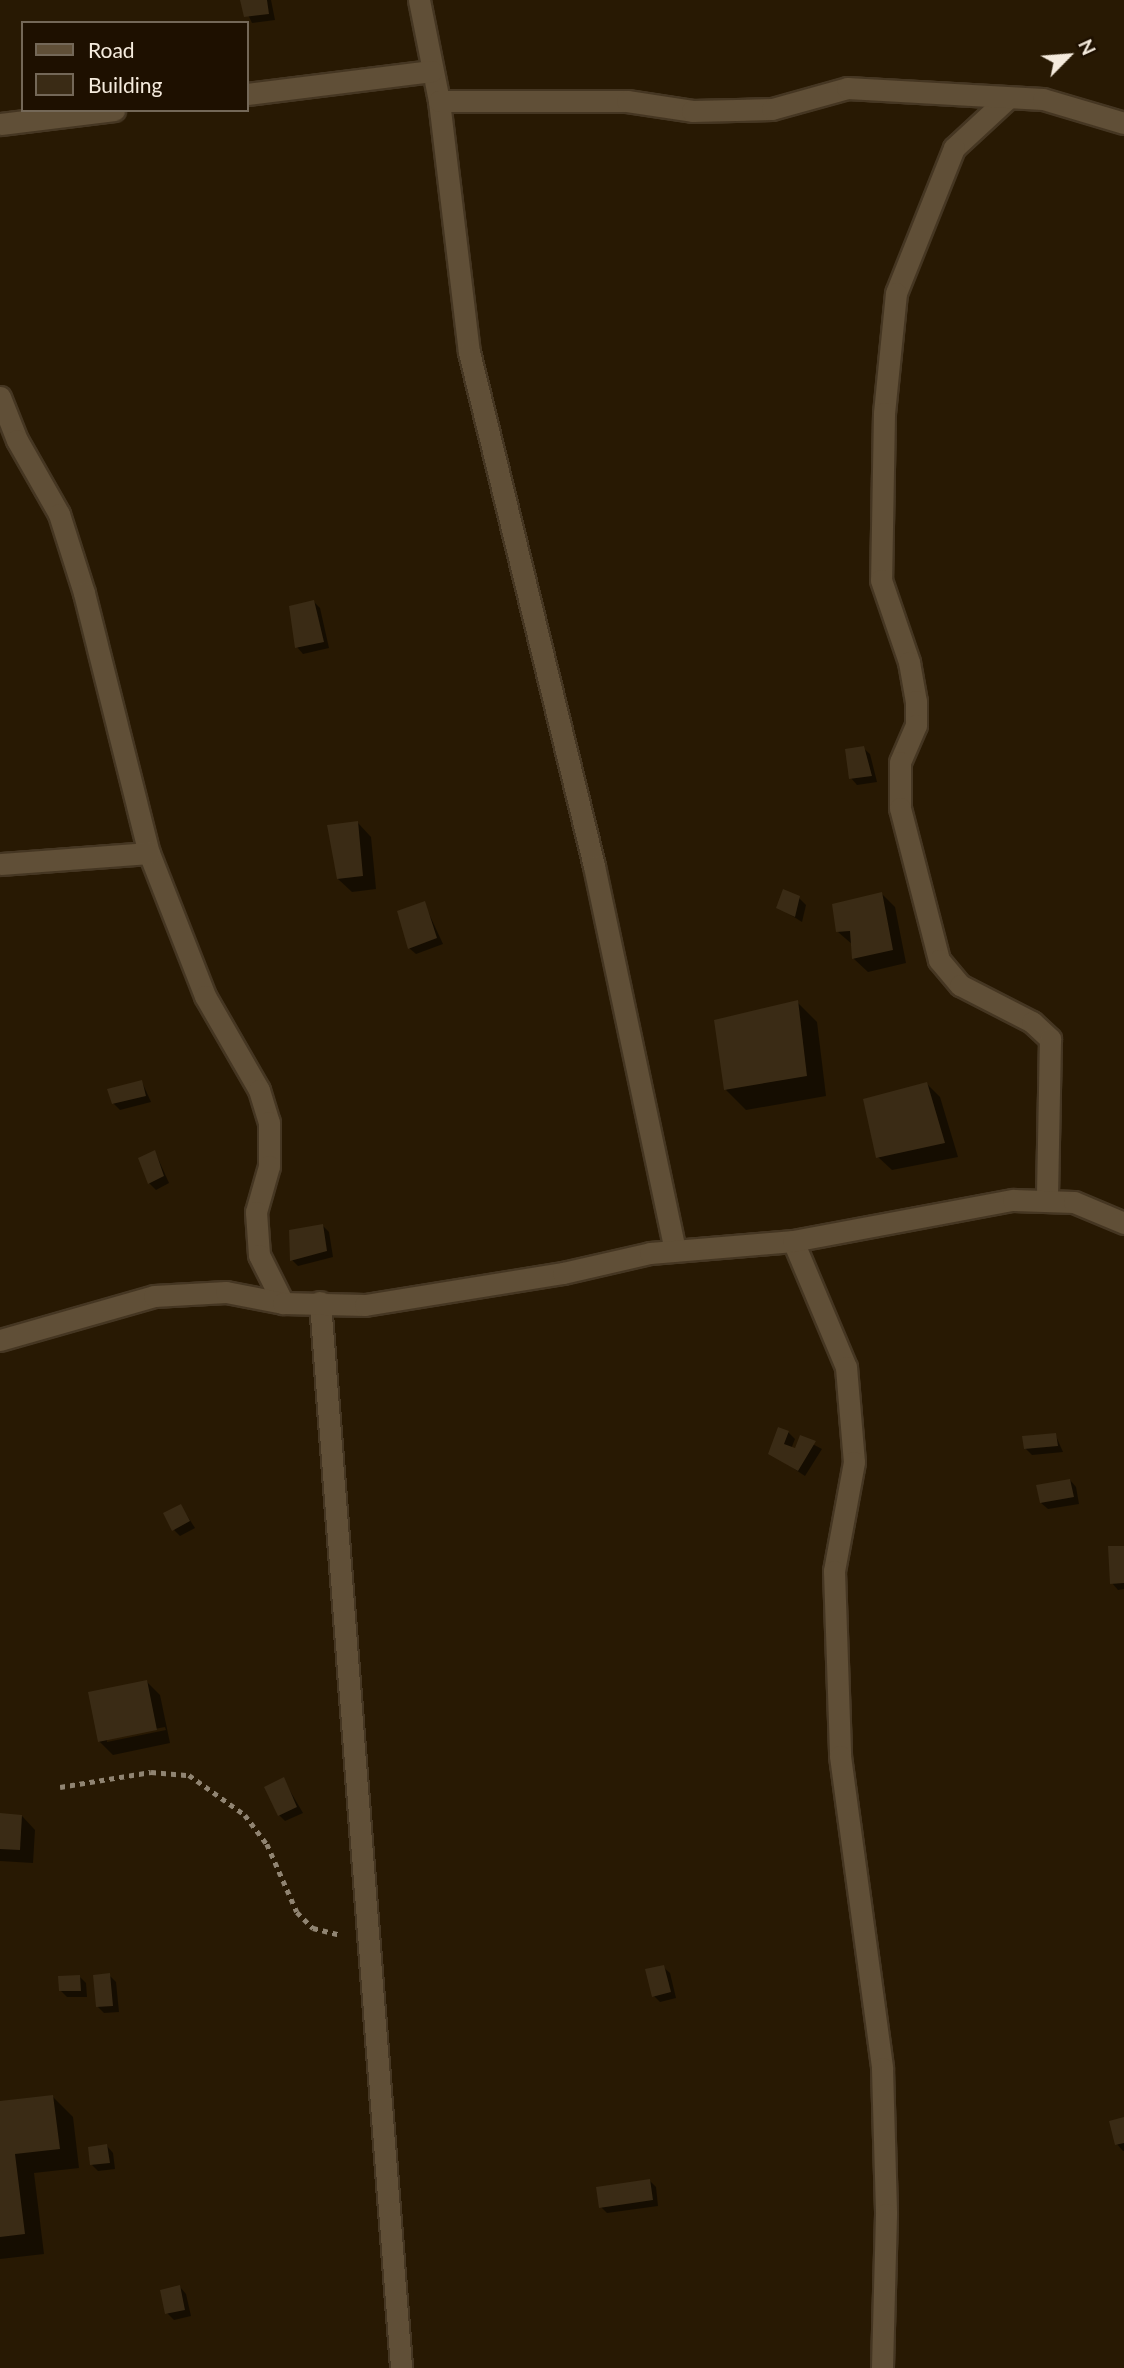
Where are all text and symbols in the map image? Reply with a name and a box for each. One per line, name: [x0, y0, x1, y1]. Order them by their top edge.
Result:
legend: [21, 21, 248, 112]
north arrow: [1033, 21, 1103, 91]
text: N: [1074, 35, 1101, 58]
text: Road: [88, 37, 135, 62]
text: Building: [88, 72, 163, 97]

